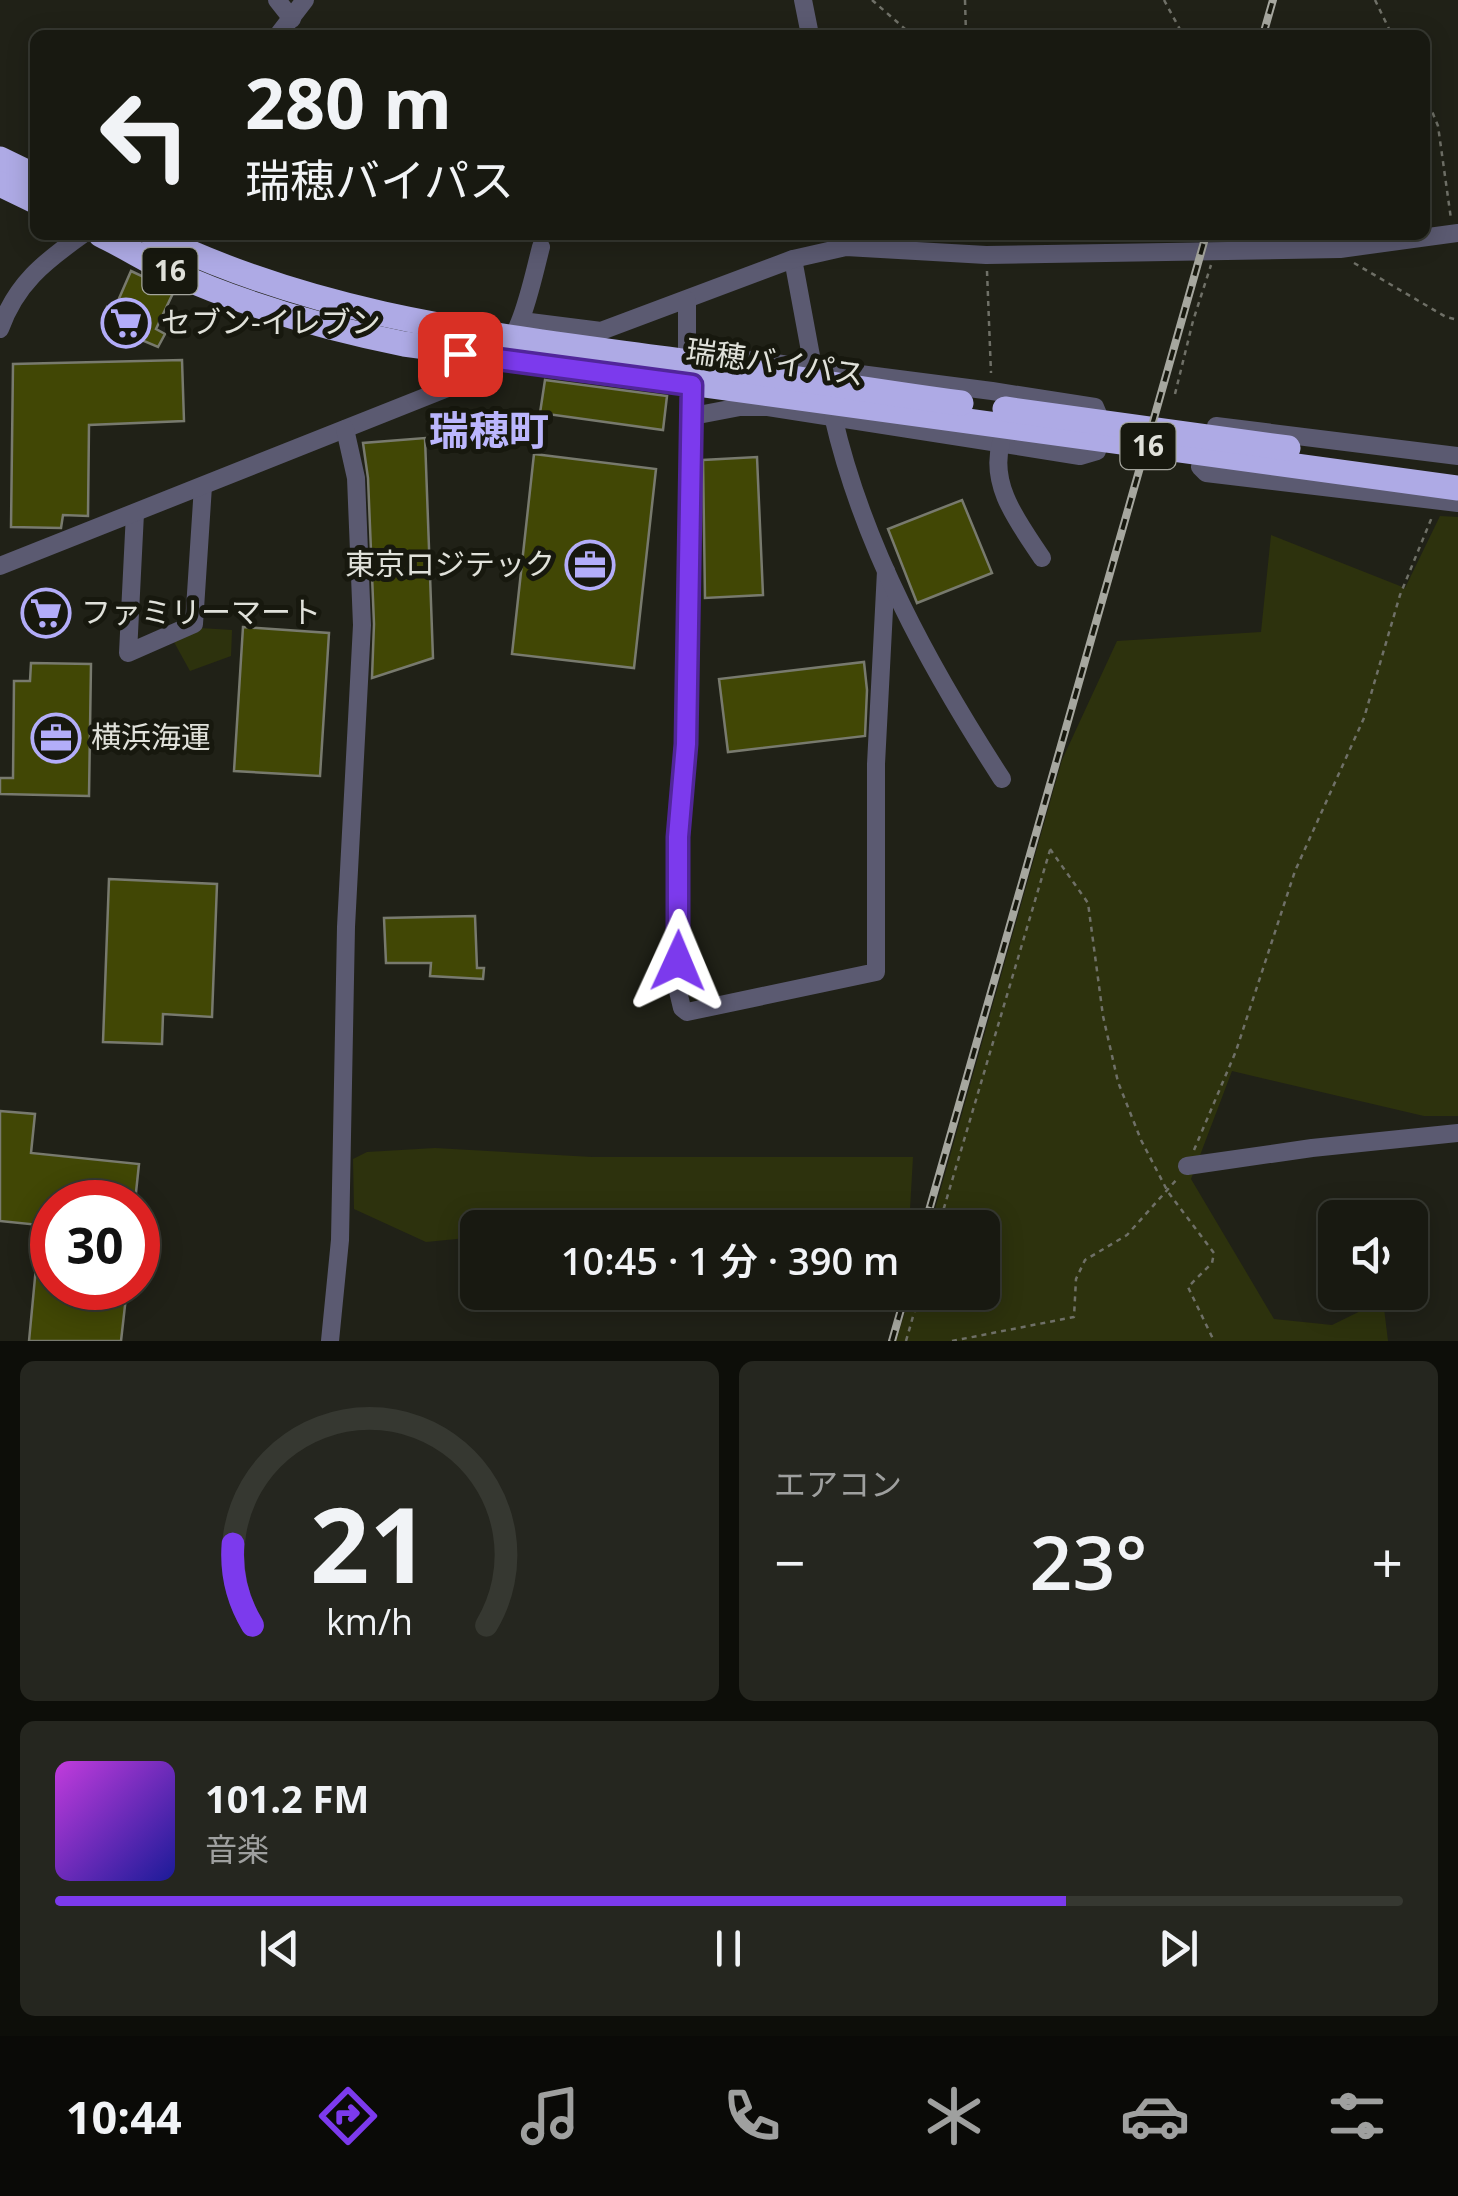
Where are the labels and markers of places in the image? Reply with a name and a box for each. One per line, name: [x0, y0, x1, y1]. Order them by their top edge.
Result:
supermarket icon: セブン-イレブン: [100, 297, 152, 349]
place label: セブン-イレブン: [161, 301, 381, 342]
pin: [418, 312, 503, 397]
office icon: 東京ロジテック: [564, 539, 616, 591]
place label: 東京ロジテック: [345, 543, 555, 584]
supermarket icon: ファミリーマート: [20, 587, 72, 639]
place label: ファミリーマート: [81, 591, 321, 632]
office icon: 横浜海運: [30, 712, 82, 764]
place label: 横浜海運: [91, 716, 211, 757]

